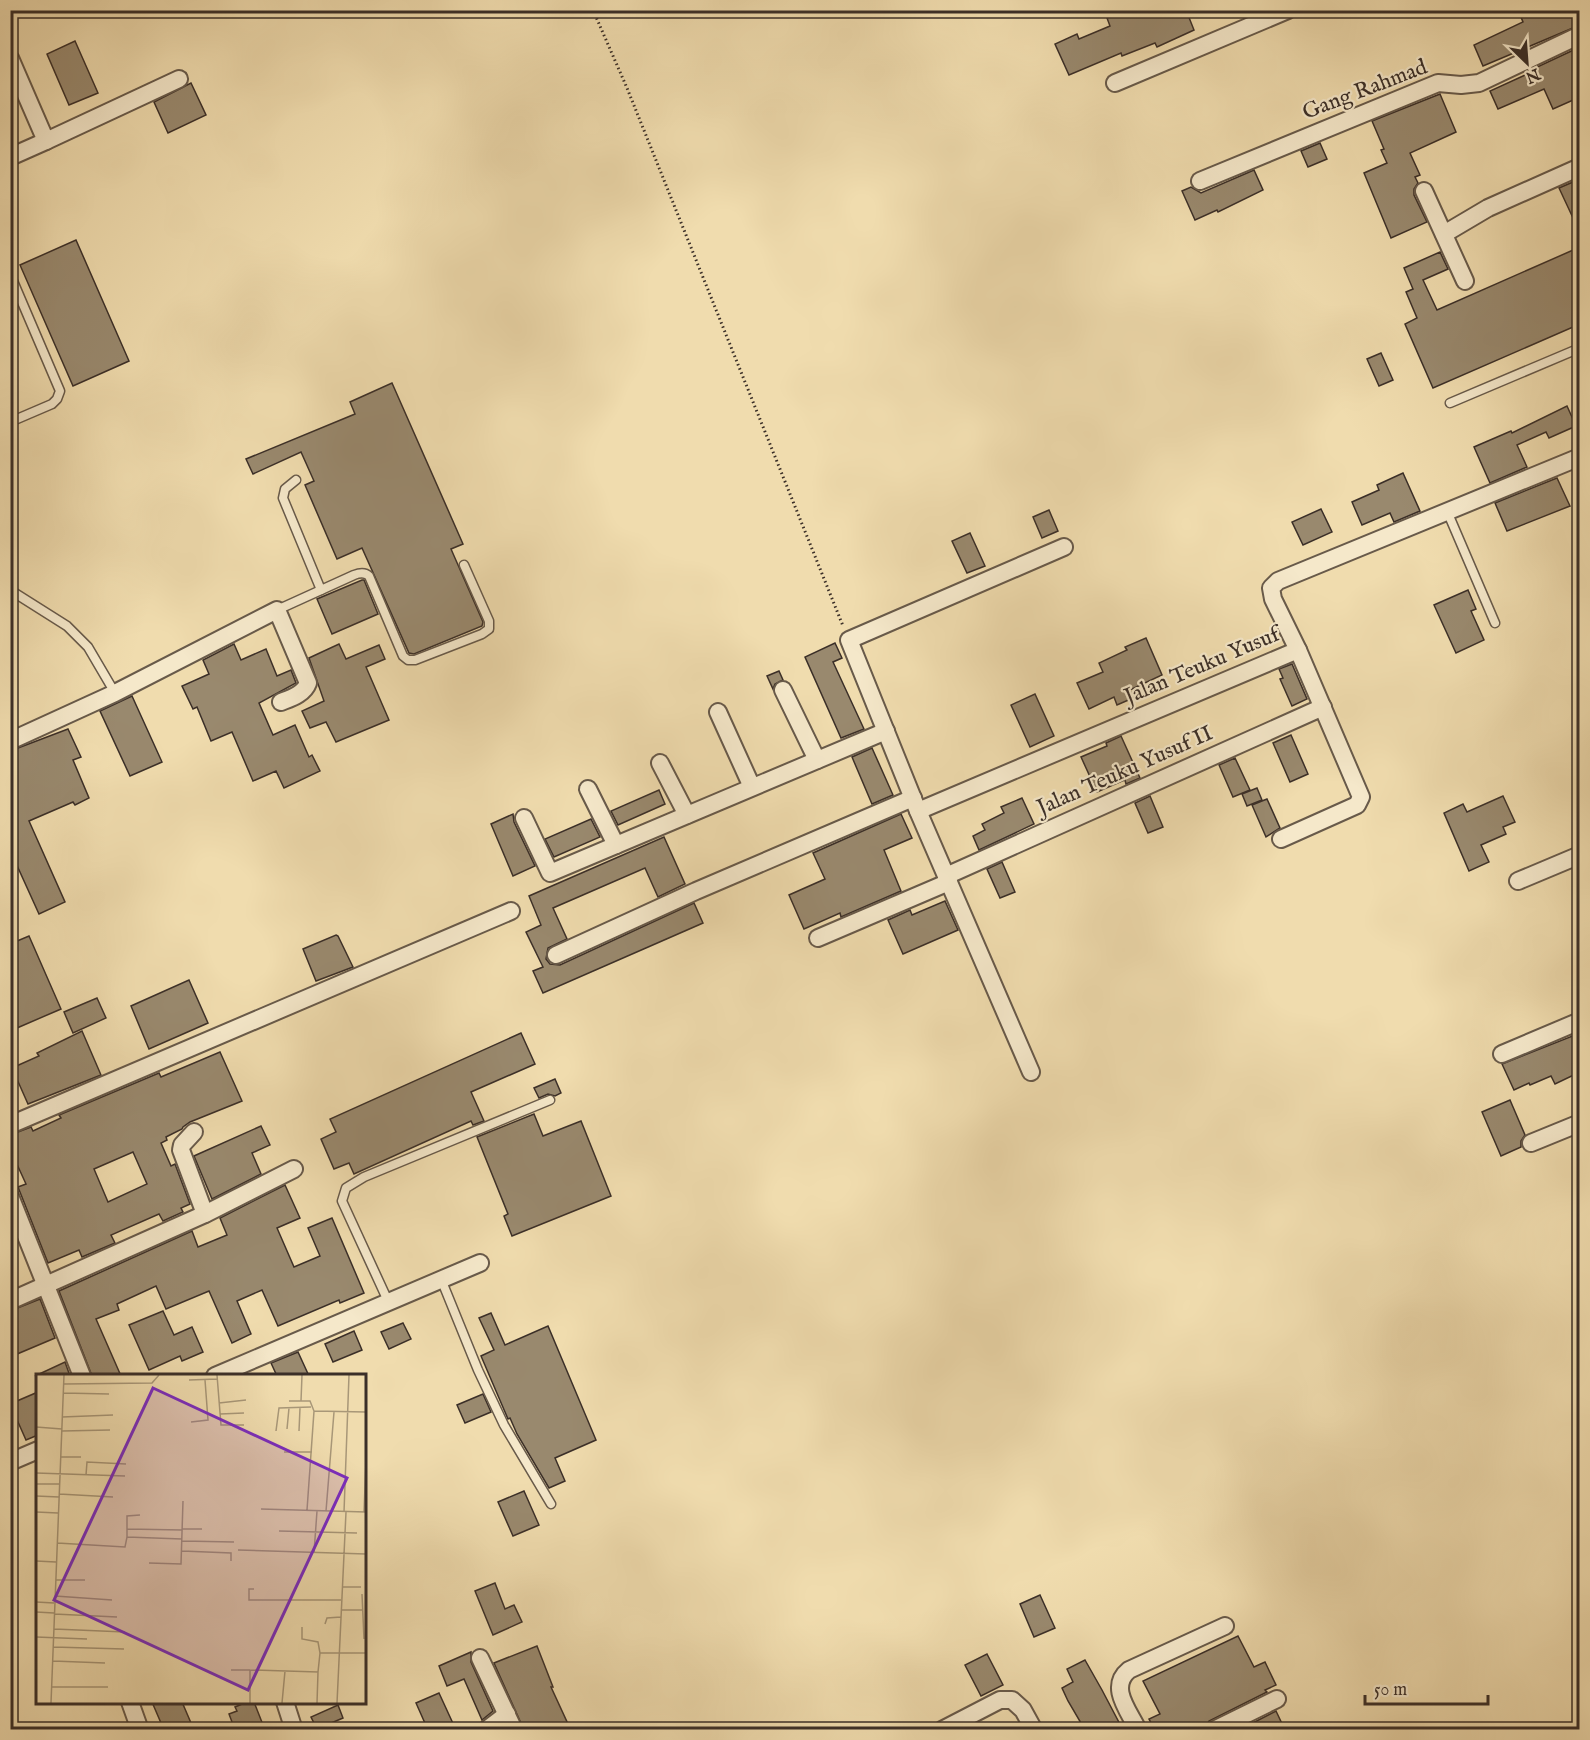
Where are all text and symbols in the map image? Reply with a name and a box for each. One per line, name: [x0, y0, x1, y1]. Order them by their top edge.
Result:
north arrow: [1497, 33, 1557, 93]
street label: Gang Rahmad: [1299, 53, 1432, 127]
text: N: [1522, 62, 1544, 87]
street label: Jalan Teuku Yusuf: [1117, 619, 1288, 713]
street label: Jalan Teuku Yusuf II: [1030, 720, 1217, 824]
inset map: [36, 1374, 366, 1704]
scale bar: [1365, 1668, 1488, 1706]
text: 50 m: [1374, 1679, 1407, 1702]

